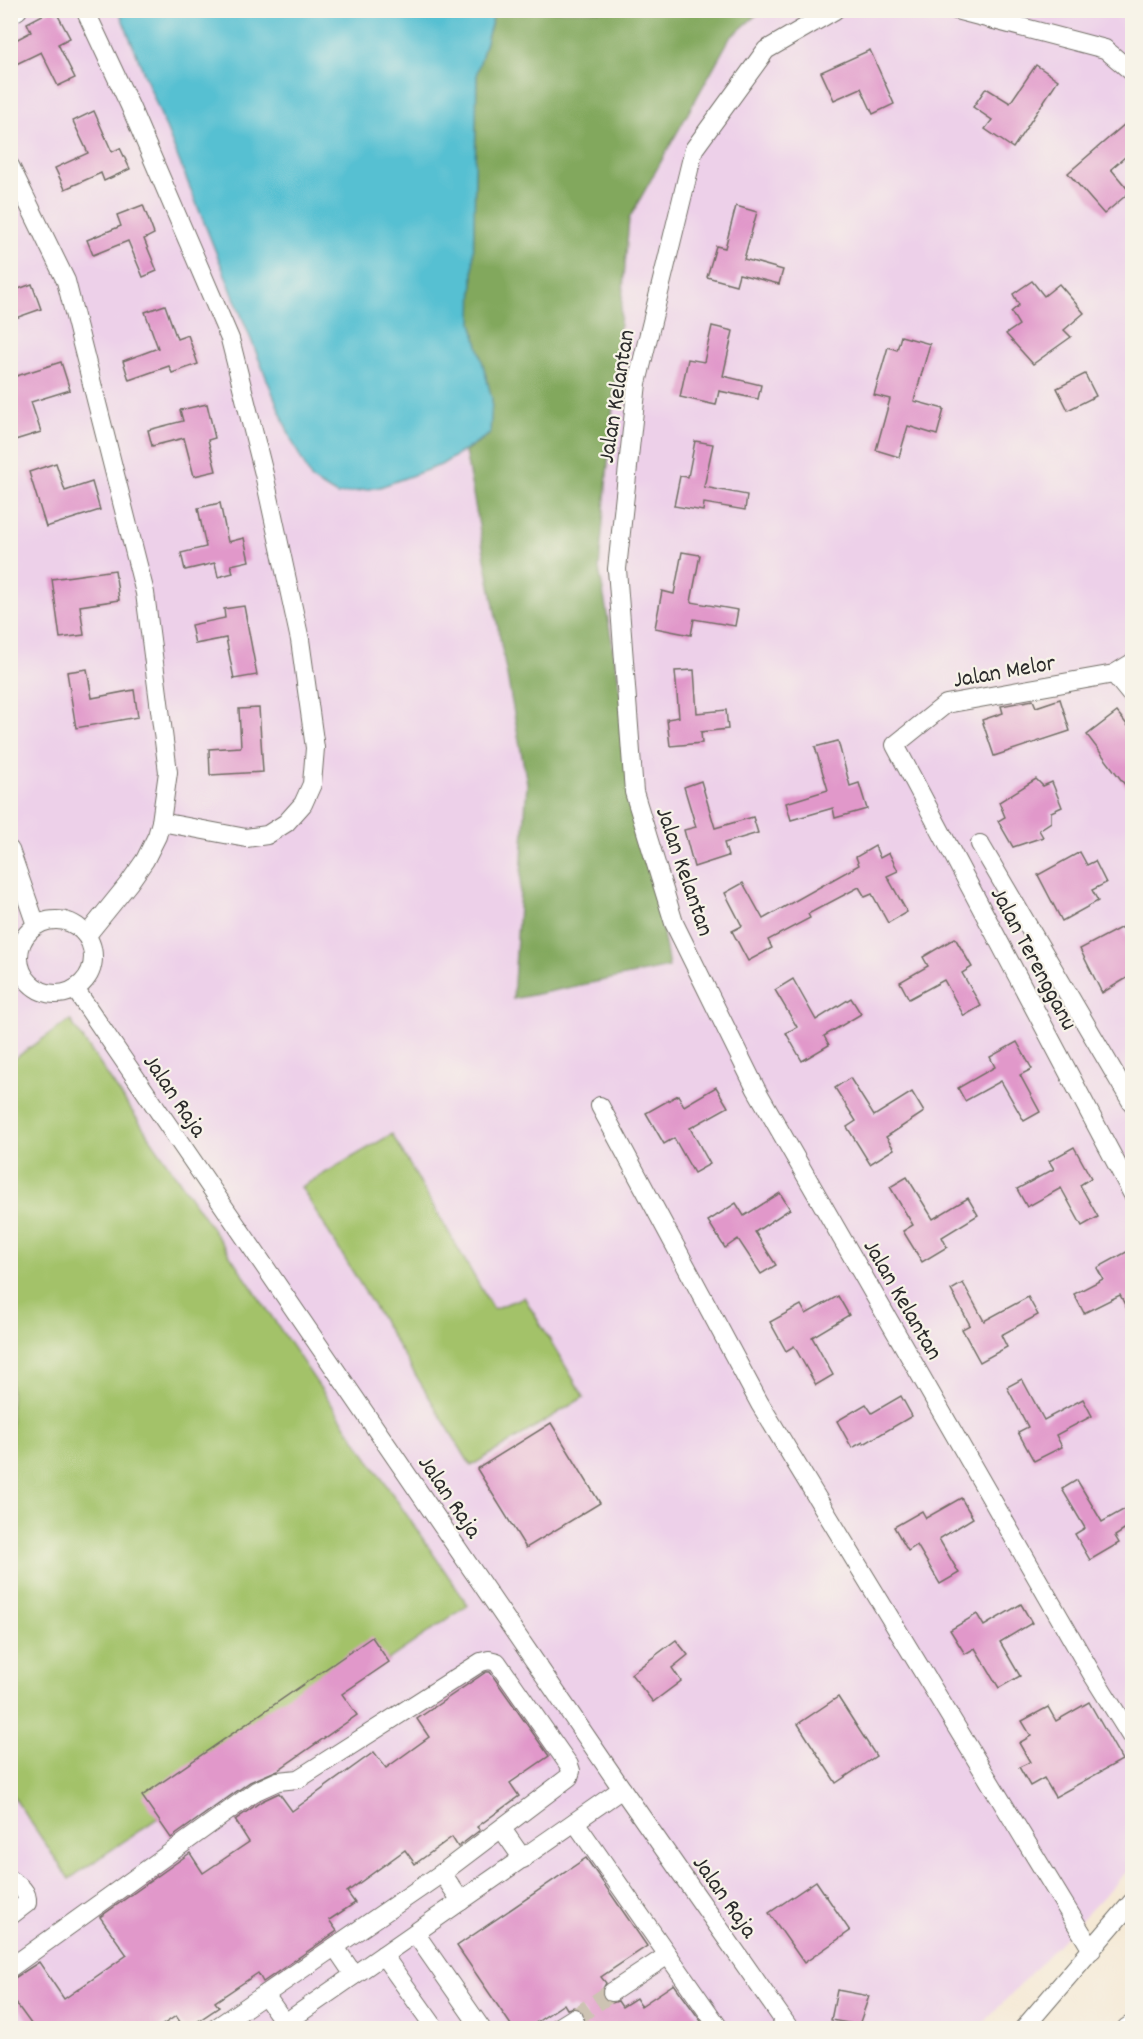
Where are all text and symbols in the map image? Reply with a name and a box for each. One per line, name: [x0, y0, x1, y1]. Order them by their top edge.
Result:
street label: Jalan Kelantan: [591, 327, 645, 466]
street label: Jalan Melor: [951, 647, 1059, 699]
street label: Jalan Kelantan: [645, 803, 721, 941]
street label: Jalan Terengganu: [980, 882, 1084, 1037]
street label: Jalan Raja: [133, 1048, 214, 1146]
street label: Jalan Kelantan: [853, 1234, 950, 1367]
street label: Jalan Raja: [408, 1449, 489, 1547]
street label: Jalan Raja: [683, 1849, 765, 1947]

